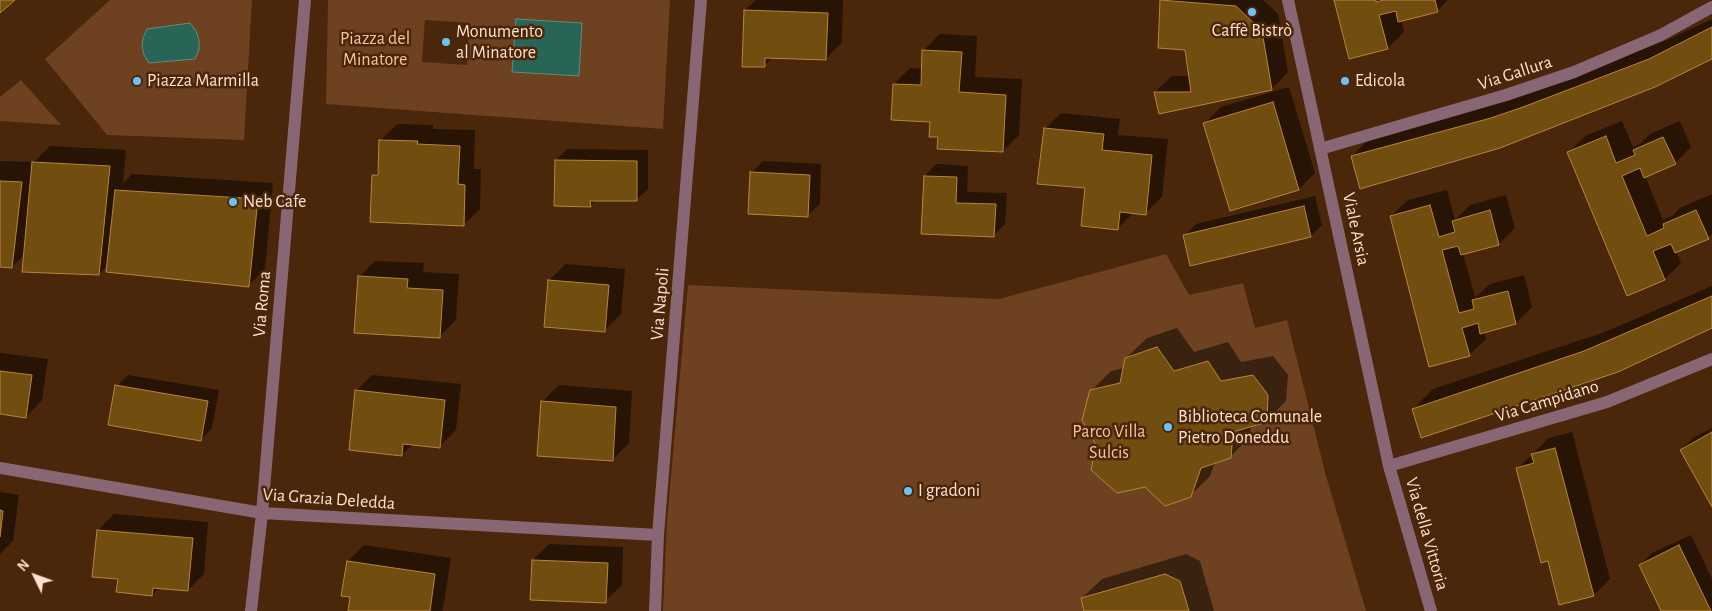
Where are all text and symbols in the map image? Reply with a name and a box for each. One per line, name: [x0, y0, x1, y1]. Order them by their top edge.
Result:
marker: Caffè Bistrò: [1246, 6, 1258, 18]
place label: Caffè Bistrò: [1212, 20, 1292, 42]
place label: Monumento al Minatore: [456, 21, 543, 64]
park label: Piazza del Minatore: [340, 28, 410, 70]
marker: Monumento al Minatore: [440, 36, 452, 48]
street label: Via Gallura: [1475, 51, 1555, 95]
place label: Piazza Marmilla: [147, 70, 259, 92]
place label: Edicola: [1355, 70, 1405, 92]
marker: Piazza Marmilla: [131, 75, 143, 87]
marker: Edicola: [1339, 75, 1351, 87]
place label: Neb Cafe: [243, 191, 306, 213]
street label: Viale Arsia: [1338, 191, 1374, 267]
marker: Neb Cafe: [227, 196, 239, 208]
street label: Via Napoli: [646, 267, 674, 341]
street label: Via Roma: [248, 270, 276, 338]
street label: Via Campidano: [1493, 375, 1601, 427]
place label: Biblioteca Comunale Pietro Doneddu: [1178, 406, 1322, 448]
park label: Parco Villa Sulcis: [1072, 421, 1146, 464]
marker: Biblioteca Comunale Pietro Doneddu: [1162, 421, 1174, 433]
street label: Via della Vittoria: [1401, 475, 1453, 593]
place label: I gradoni: [918, 480, 980, 502]
street label: Via Grazia Deledda: [262, 484, 396, 514]
marker: I gradoni: [902, 485, 914, 497]
north arrow: [10, 551, 60, 601]
text: N: [15, 558, 32, 574]

